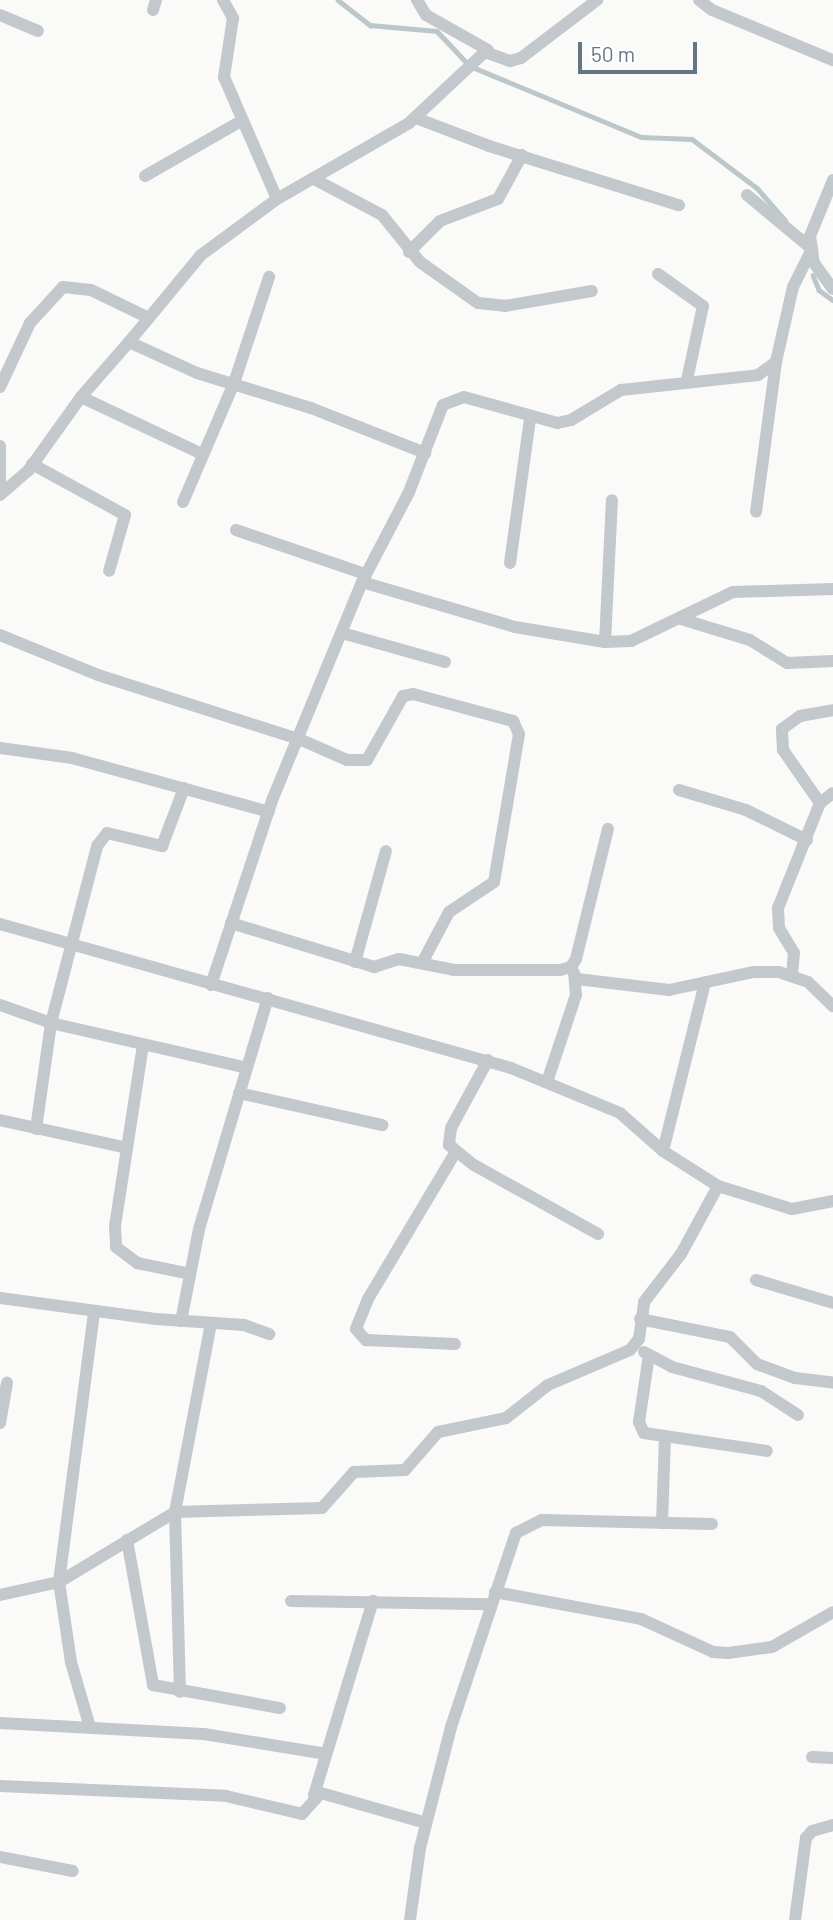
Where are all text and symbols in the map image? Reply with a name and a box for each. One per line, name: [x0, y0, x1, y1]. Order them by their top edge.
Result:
scale bar: [581, 28, 700, 72]
text: 50 m: [591, 41, 635, 66]

